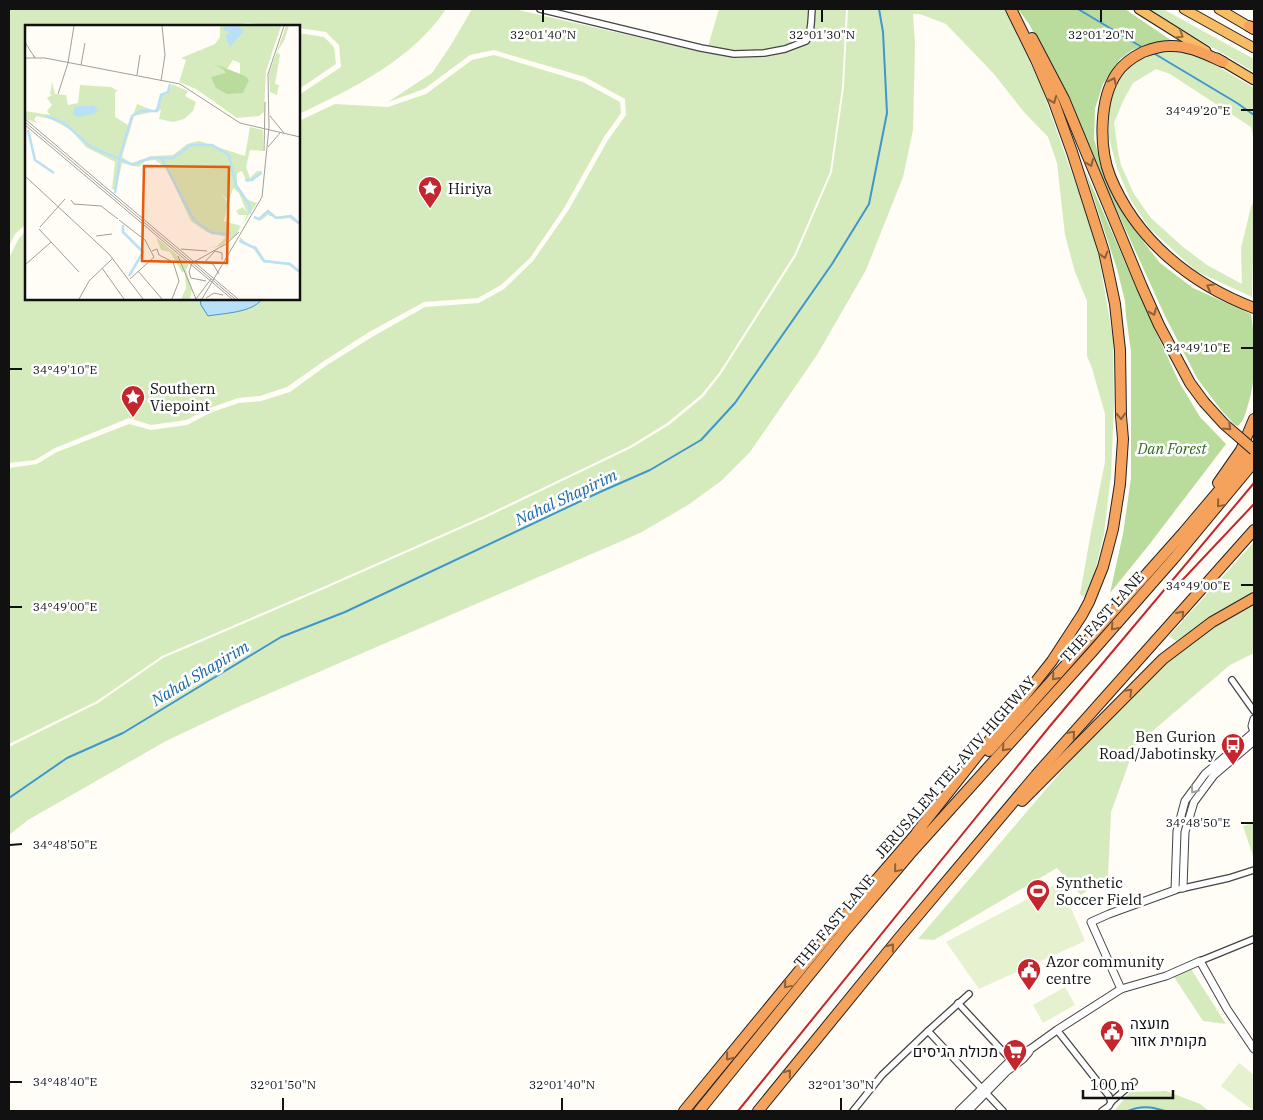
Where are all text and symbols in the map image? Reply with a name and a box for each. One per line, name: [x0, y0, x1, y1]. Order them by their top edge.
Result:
inset map: [25, 25, 300, 300]
text: 32°01'40"N: [510, 27, 576, 42]
text: 32°01'30"N: [789, 27, 855, 42]
text: 32°01'20"N: [1068, 27, 1134, 42]
one-way arrow: [1175, 28, 1184, 38]
one-way arrow: [1107, 77, 1117, 86]
one-way arrow: [1048, 96, 1058, 104]
text: 34°49'20"E: [1166, 103, 1230, 118]
one-way arrow: [1085, 158, 1095, 166]
place icon: Hiriya: [417, 175, 443, 209]
place label: Hiriya: [448, 179, 492, 198]
one-way arrow: [1098, 250, 1109, 259]
one-way arrow: [1207, 283, 1216, 293]
one-way arrow: [1147, 307, 1158, 316]
text: 34°49'10"E: [1166, 340, 1230, 355]
text: 34°49'10"E: [33, 362, 97, 377]
place label: Southern Viepoint: [150, 379, 216, 415]
place icon: Southern Viepoint: [120, 384, 146, 418]
one-way arrow: [1116, 412, 1127, 420]
one-way arrow: [1222, 421, 1231, 430]
park label: Dan Forest: [1136, 439, 1207, 458]
water label: Nahal Shapirim: [511, 464, 621, 530]
one-way arrow: [1216, 498, 1225, 507]
street label: THE FAST LANE: [1056, 568, 1148, 666]
text: 34°49'00"E: [1166, 578, 1230, 593]
text: 34°49'00"E: [33, 599, 97, 614]
one-way arrow: [1175, 610, 1184, 619]
one-way arrow: [1111, 621, 1120, 630]
water label: Nahal Shapirim: [147, 636, 253, 710]
street label: JERUSALEM TEL-AVIV HIGHWAY: [871, 672, 1040, 862]
one-way arrow: [1051, 672, 1060, 681]
one-way arrow: [1124, 689, 1133, 698]
place label: Ben Gurion Road/Jabotinsky: [1099, 727, 1216, 763]
one-way arrow: [1066, 731, 1075, 740]
bus stop icon: Ben Gurion Road/Jabotinsky: [1220, 732, 1246, 766]
one-way arrow: [1002, 742, 1011, 751]
one-way arrow: [1191, 784, 1200, 793]
text: 34°48'50"E: [1166, 815, 1230, 830]
text: 34°48'50"E: [33, 837, 97, 852]
one-way arrow: [894, 864, 903, 873]
street label: THE FAST LANE: [789, 870, 879, 972]
place label: Synthetic Soccer Field: [1056, 873, 1142, 909]
sports icon: Synthetic Soccer Field: [1025, 878, 1051, 912]
one-way arrow: [885, 944, 894, 953]
place label: Azor community centre: [1046, 952, 1164, 988]
public building icon: Azor community centre: [1016, 957, 1042, 991]
one-way arrow: [785, 979, 793, 988]
place label: מועצה מקומית אזור: [1130, 1014, 1207, 1050]
public building icon: מועצה מקומית אזור: [1099, 1019, 1125, 1053]
supermarket icon: מכולת הגיסים: [1002, 1038, 1028, 1072]
place label: מכולת הגיסים: [913, 1042, 998, 1061]
one-way arrow: [725, 1051, 734, 1060]
scale bar: [1083, 1068, 1173, 1100]
one-way arrow: [783, 1070, 792, 1079]
text: 34°48'40"E: [33, 1074, 97, 1089]
text: 100 m: [1090, 1075, 1135, 1094]
text: 32°01'50"N: [250, 1077, 316, 1092]
text: 32°01'40"N: [529, 1077, 595, 1092]
text: 32°01'30"N: [808, 1077, 874, 1092]

